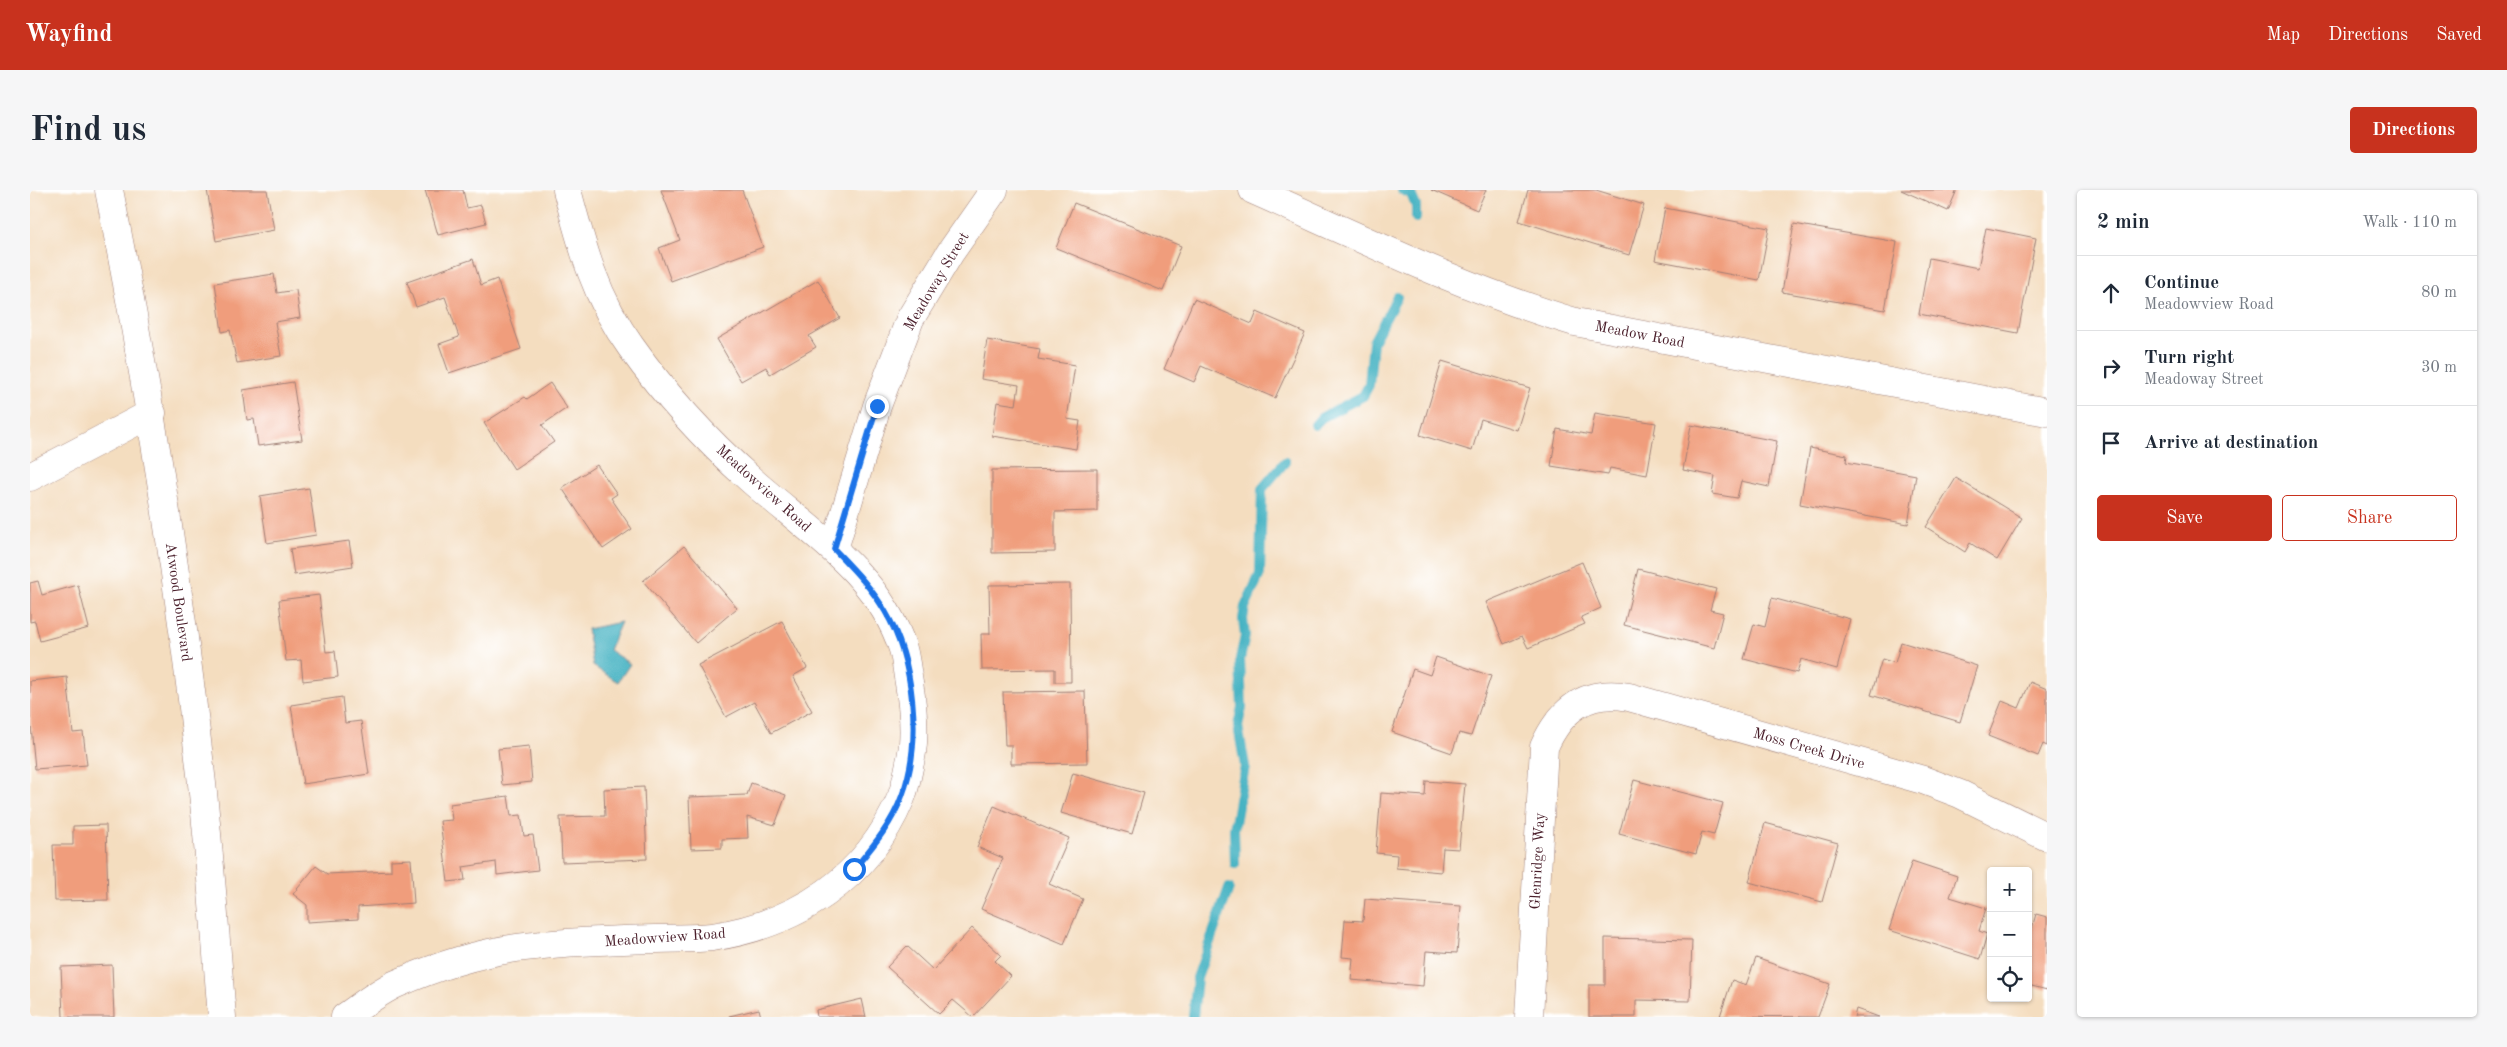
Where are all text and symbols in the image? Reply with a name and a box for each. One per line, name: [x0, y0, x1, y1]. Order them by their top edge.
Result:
text: Wayfind: [25, 23, 112, 47]
text: Map: [2267, 26, 2300, 44]
text: Directions: [2328, 26, 2408, 44]
text: Saved: [2436, 26, 2482, 44]
button: Directions: [2350, 107, 2477, 153]
text: Find us: [30, 113, 146, 148]
text: 2 min: [2097, 212, 2150, 233]
text: Walk · 110 m: [2362, 215, 2457, 231]
street label: Meadoway Street: [902, 230, 973, 334]
text: Continue: [2144, 274, 2219, 293]
icon: ahead: [2097, 279, 2125, 307]
text: 80 m: [2421, 285, 2457, 301]
text: Meadowview Road: [2144, 297, 2274, 313]
street label: Meadow Road: [1594, 319, 1686, 352]
text: Turn right: [2144, 349, 2234, 368]
icon: right: [2097, 354, 2125, 382]
text: 30 m: [2421, 360, 2457, 376]
text: Meadoway Street: [2144, 372, 2264, 388]
route end: [866, 395, 889, 418]
icon: arrive: [2097, 429, 2125, 457]
text: Arrive at destination: [2144, 434, 2318, 453]
street label: Meadowview Road: [713, 443, 813, 536]
button: Save: [2097, 495, 2272, 541]
button: Share: [2282, 495, 2457, 541]
street label: Atwood Boulevard: [162, 542, 193, 663]
street label: Moss Creek Drive: [1751, 726, 1866, 773]
street label: Glenridge Way: [1528, 812, 1549, 910]
route start: [843, 858, 866, 881]
map controls: [1987, 867, 2032, 1002]
button: +: [1987, 867, 2032, 912]
button: −: [1987, 912, 2032, 957]
street label: Meadowview Road: [604, 927, 727, 950]
button: locate: [1987, 957, 2032, 1002]

